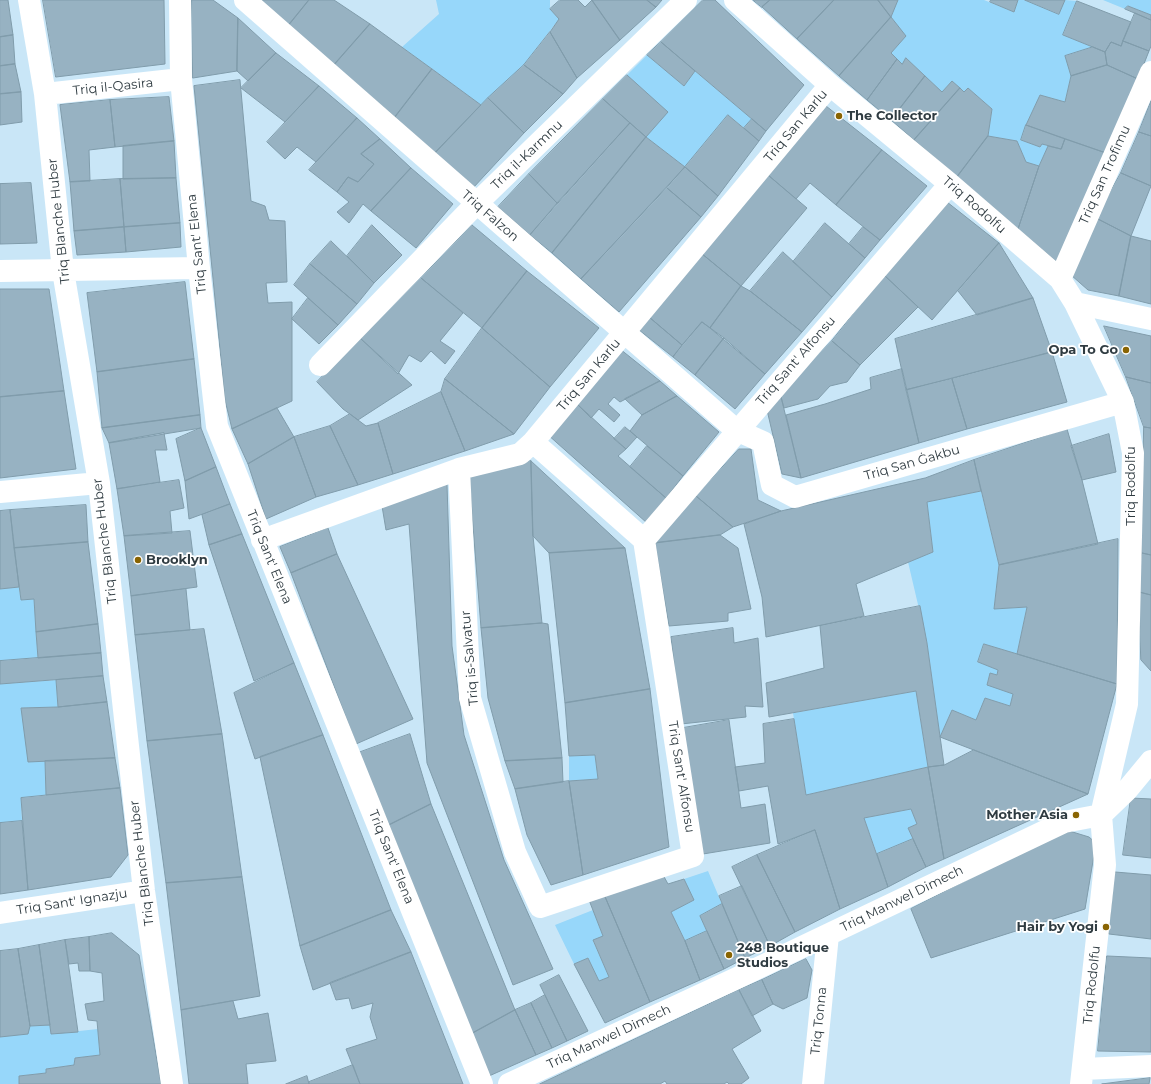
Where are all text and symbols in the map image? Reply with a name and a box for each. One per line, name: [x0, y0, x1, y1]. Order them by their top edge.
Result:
street label: Triq il-Qasira: [72, 75, 154, 99]
street label: Triq San Karlu: [761, 86, 831, 166]
place label: The Collector: [847, 108, 937, 124]
marker: The Collector: [834, 111, 844, 121]
street label: Triq il-Karmnu: [488, 117, 566, 193]
street label: Triq San Trofimu: [1076, 123, 1134, 227]
street label: Triq Blanche Huber: [45, 157, 73, 285]
street label: Triq Rodolfu: [939, 173, 1009, 237]
street label: Triq Falzon: [458, 187, 522, 245]
street label: Triq Sant' Elena: [184, 193, 210, 295]
street label: Triq Sant' Alfonsu: [753, 313, 839, 409]
street label: Triq San Karlu: [554, 335, 624, 415]
place label: Opa To Go: [1048, 342, 1118, 358]
marker: Opa To Go: [1121, 345, 1131, 355]
street label: Triq San Ġakbu: [862, 442, 962, 484]
street label: Triq Rodolfu: [1123, 446, 1139, 526]
street label: Triq Blanche Huber: [90, 477, 120, 605]
street label: Triq Sant' Elena: [243, 508, 295, 606]
place label: Brooklyn: [146, 552, 208, 568]
marker: Brooklyn: [133, 555, 143, 565]
street label: Triq is-Salvatur: [458, 610, 482, 706]
street label: Triq Sant' Alfonsu: [664, 720, 698, 834]
street label: Triq Blanche Huber: [127, 799, 157, 927]
place label: Mother Asia: [986, 807, 1068, 823]
street label: Triq Sant' Elena: [365, 808, 417, 906]
marker: Mother Asia: [1071, 810, 1081, 820]
street label: Triq Manwel Dimech: [838, 862, 966, 936]
street label: Triq Sant' Ignazju: [15, 886, 129, 918]
place label: Hair by Yogi: [1017, 919, 1098, 935]
marker: Hair by Yogi: [1101, 922, 1111, 932]
place label: 248 Boutique Studios: [737, 940, 829, 971]
street label: Triq Rodolfu: [1080, 945, 1104, 1025]
marker: 248 Boutique Studios: [724, 950, 734, 960]
street label: Triq Tonna: [808, 986, 830, 1056]
street label: Triq Manwel Dimech: [545, 1001, 673, 1073]

